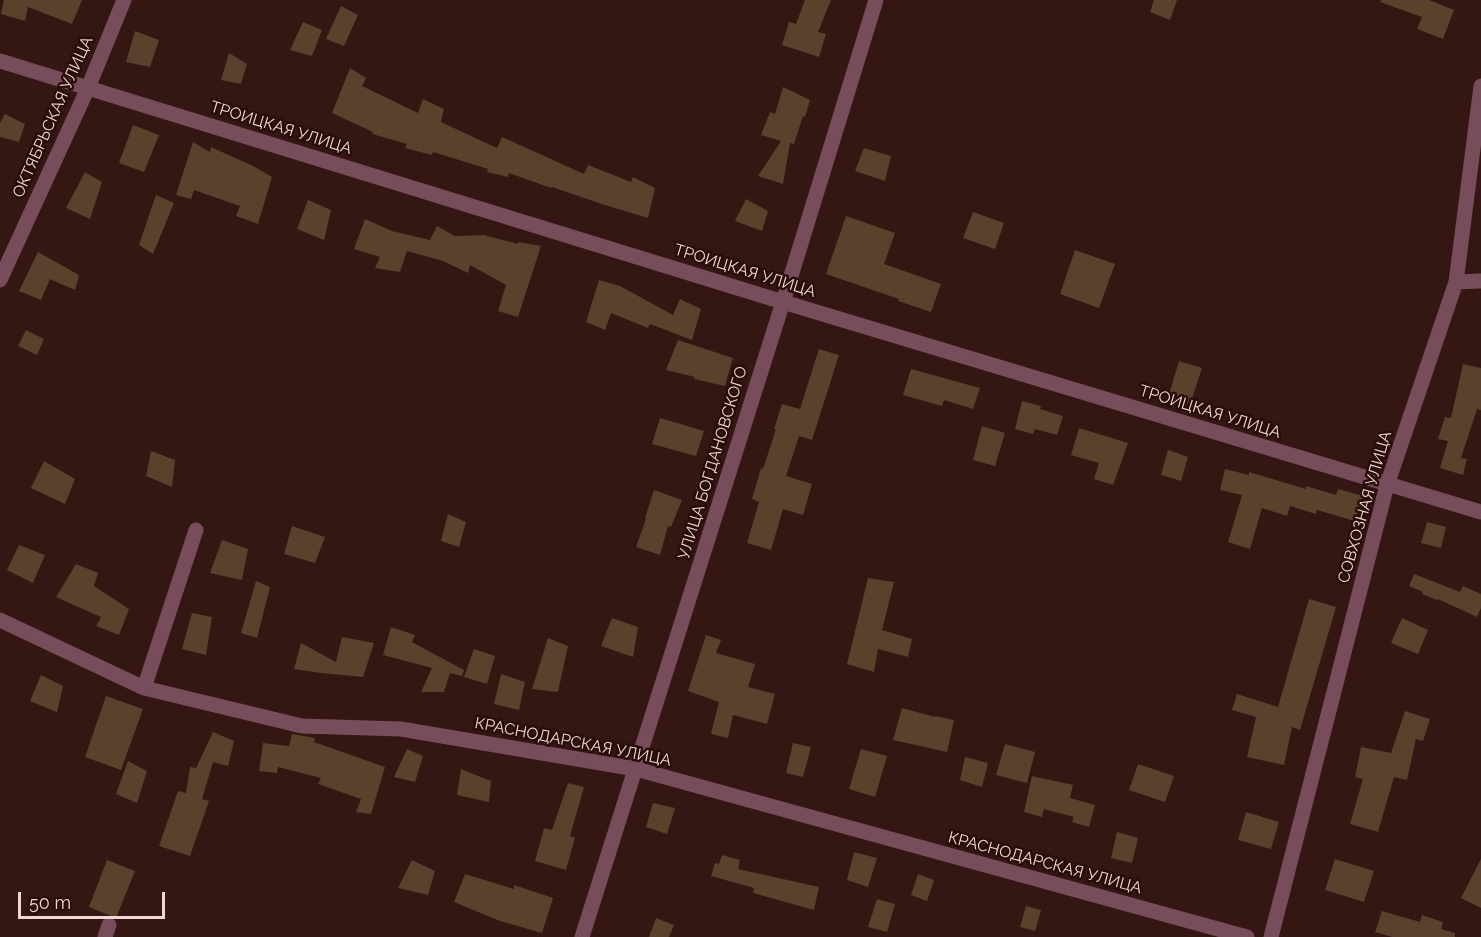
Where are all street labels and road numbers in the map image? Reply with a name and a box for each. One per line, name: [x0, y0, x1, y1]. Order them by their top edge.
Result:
street label: ОКТЯБРЬСКАЯ УЛИЦА: [9, 33, 97, 201]
street label: ТРОИЦКАЯ УЛИЦА: [208, 97, 354, 159]
street label: ТРОИЦКАЯ УЛИЦА: [672, 240, 818, 302]
street label: УЛИЦА БОГДАНОВСКОГО: [674, 364, 752, 562]
street label: ТРОИЦКАЯ УЛИЦА: [1137, 381, 1283, 443]
street label: СОВХОЗНАЯ УЛИЦА: [1334, 429, 1396, 585]
street label: КРАСНОДАРСКАЯ УЛИЦА: [473, 714, 673, 770]
street label: КРАСНОДАРСКАЯ УЛИЦА: [946, 828, 1144, 898]

